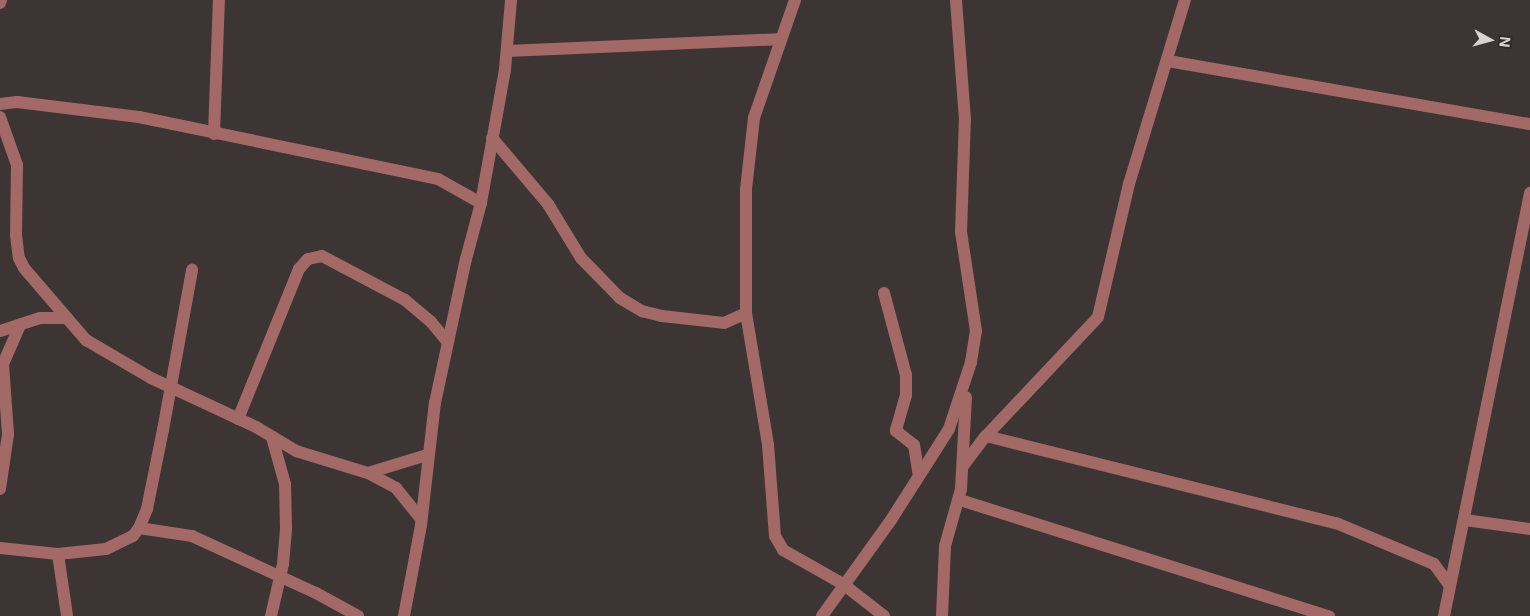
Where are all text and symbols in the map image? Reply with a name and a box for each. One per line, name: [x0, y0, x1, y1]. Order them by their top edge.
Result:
north arrow: [1465, 15, 1515, 65]
text: N: [1496, 36, 1514, 48]

